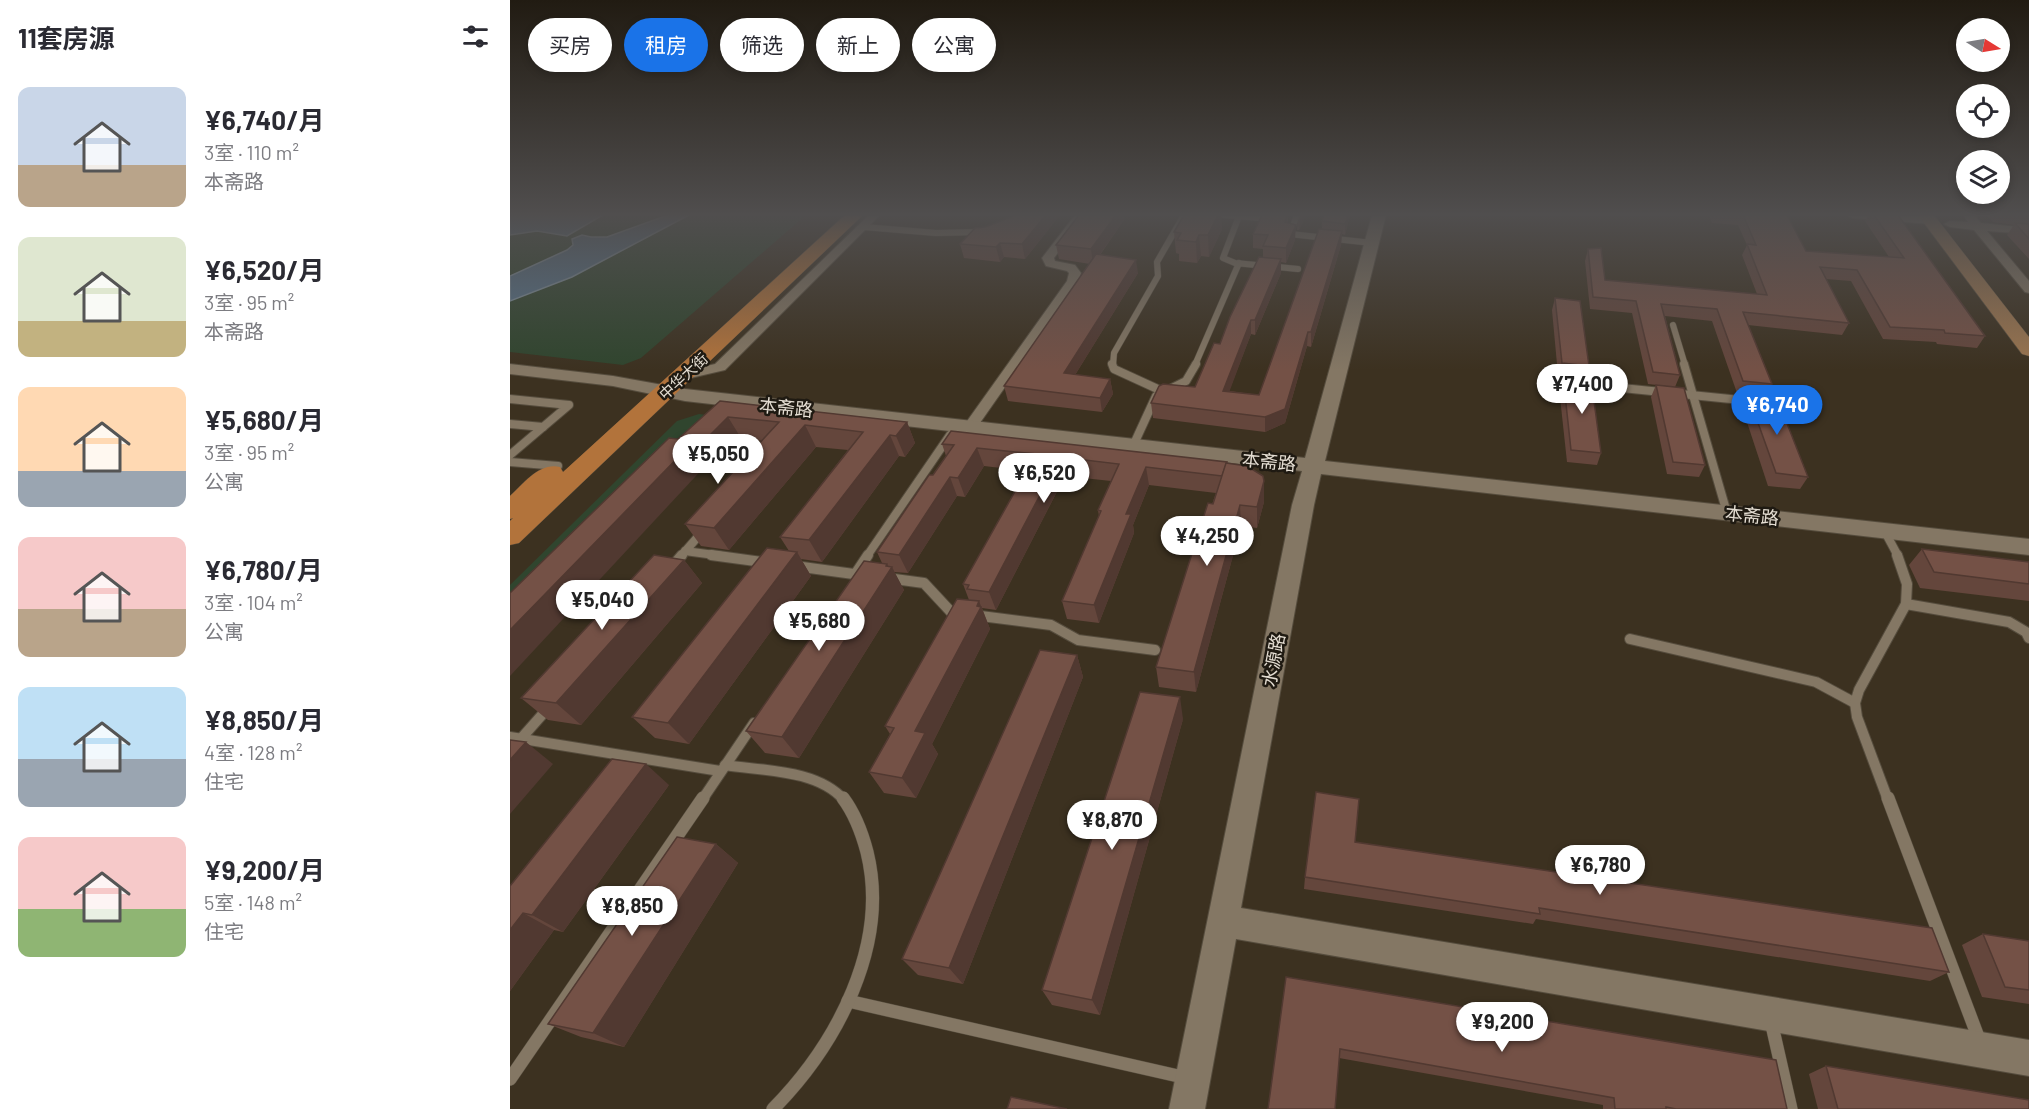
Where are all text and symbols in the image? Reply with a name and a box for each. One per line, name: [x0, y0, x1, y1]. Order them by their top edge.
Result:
chip: 买房: [528, 18, 612, 72]
chip: 租房: [624, 18, 708, 72]
chip: 筛选: [720, 18, 804, 72]
chip: 新上: [816, 18, 900, 72]
chip: 公寓: [912, 18, 996, 72]
north arrow: [1956, 18, 2010, 72]
map controls: [1956, 18, 2010, 204]
icon: filters: [459, 20, 492, 53]
text: 11套房源: [18, 22, 115, 53]
button: locate: [1956, 84, 2010, 138]
text: ¥6,740/月: [204, 104, 324, 135]
icon: home: [66, 111, 138, 183]
text: 3室 · 110 m²: [204, 140, 299, 164]
button: layers: [1956, 150, 2010, 204]
text: 本斋路: [204, 169, 264, 193]
text: ¥6,520/月: [204, 254, 324, 285]
icon: home: [66, 261, 138, 333]
text: 3室 · 95 m²: [204, 290, 294, 314]
text: 本斋路: [204, 319, 264, 343]
street label: 中华大街: [655, 349, 711, 403]
pin: ¥7,400: [1533, 364, 1631, 415]
text: ¥7,400: [1551, 371, 1613, 395]
pin: ¥6,740: [1728, 385, 1826, 436]
text: ¥6,740: [1745, 392, 1809, 416]
street label: 本斋路: [758, 393, 814, 421]
text: ¥5,680/月: [204, 404, 324, 435]
icon: home: [66, 411, 138, 483]
pin: ¥5,050: [669, 434, 767, 485]
text: 3室 · 95 m²: [204, 440, 294, 464]
text: ¥5,050: [687, 441, 749, 465]
street label: 本斋路: [1241, 447, 1297, 475]
pin: ¥6,520: [995, 453, 1093, 504]
text: ¥6,520: [1012, 460, 1076, 484]
text: 公寓: [204, 469, 244, 493]
street label: 本斋路: [1724, 501, 1780, 529]
pin: ¥4,250: [1158, 516, 1256, 567]
text: ¥4,250: [1175, 523, 1239, 547]
text: ¥6,780/月: [204, 554, 323, 585]
icon: home: [66, 561, 138, 633]
pin: ¥5,040: [553, 580, 651, 631]
text: ¥5,040: [570, 587, 634, 611]
text: 3室 · 104 m²: [204, 590, 303, 614]
pin: ¥5,680: [770, 601, 868, 652]
text: ¥5,680: [788, 608, 850, 632]
text: 公寓: [204, 619, 244, 643]
street label: 水源路: [1257, 631, 1289, 689]
text: ¥8,850/月: [204, 704, 324, 735]
icon: home: [66, 711, 138, 783]
text: 4室 · 128 m²: [204, 740, 302, 764]
text: 住宅: [204, 769, 244, 793]
pin: ¥8,870: [1063, 800, 1161, 851]
text: ¥8,870: [1081, 807, 1143, 831]
pin: ¥6,780: [1551, 845, 1649, 896]
text: ¥6,780: [1569, 852, 1631, 876]
text: ¥9,200/月: [204, 854, 325, 885]
icon: home: [66, 861, 138, 933]
pin: ¥8,850: [583, 886, 681, 937]
text: 5室 · 148 m²: [204, 890, 302, 914]
text: ¥8,850: [601, 893, 663, 917]
text: 住宅: [204, 919, 244, 943]
pin: ¥9,200: [1453, 1002, 1551, 1053]
text: ¥9,200: [1470, 1009, 1534, 1033]

